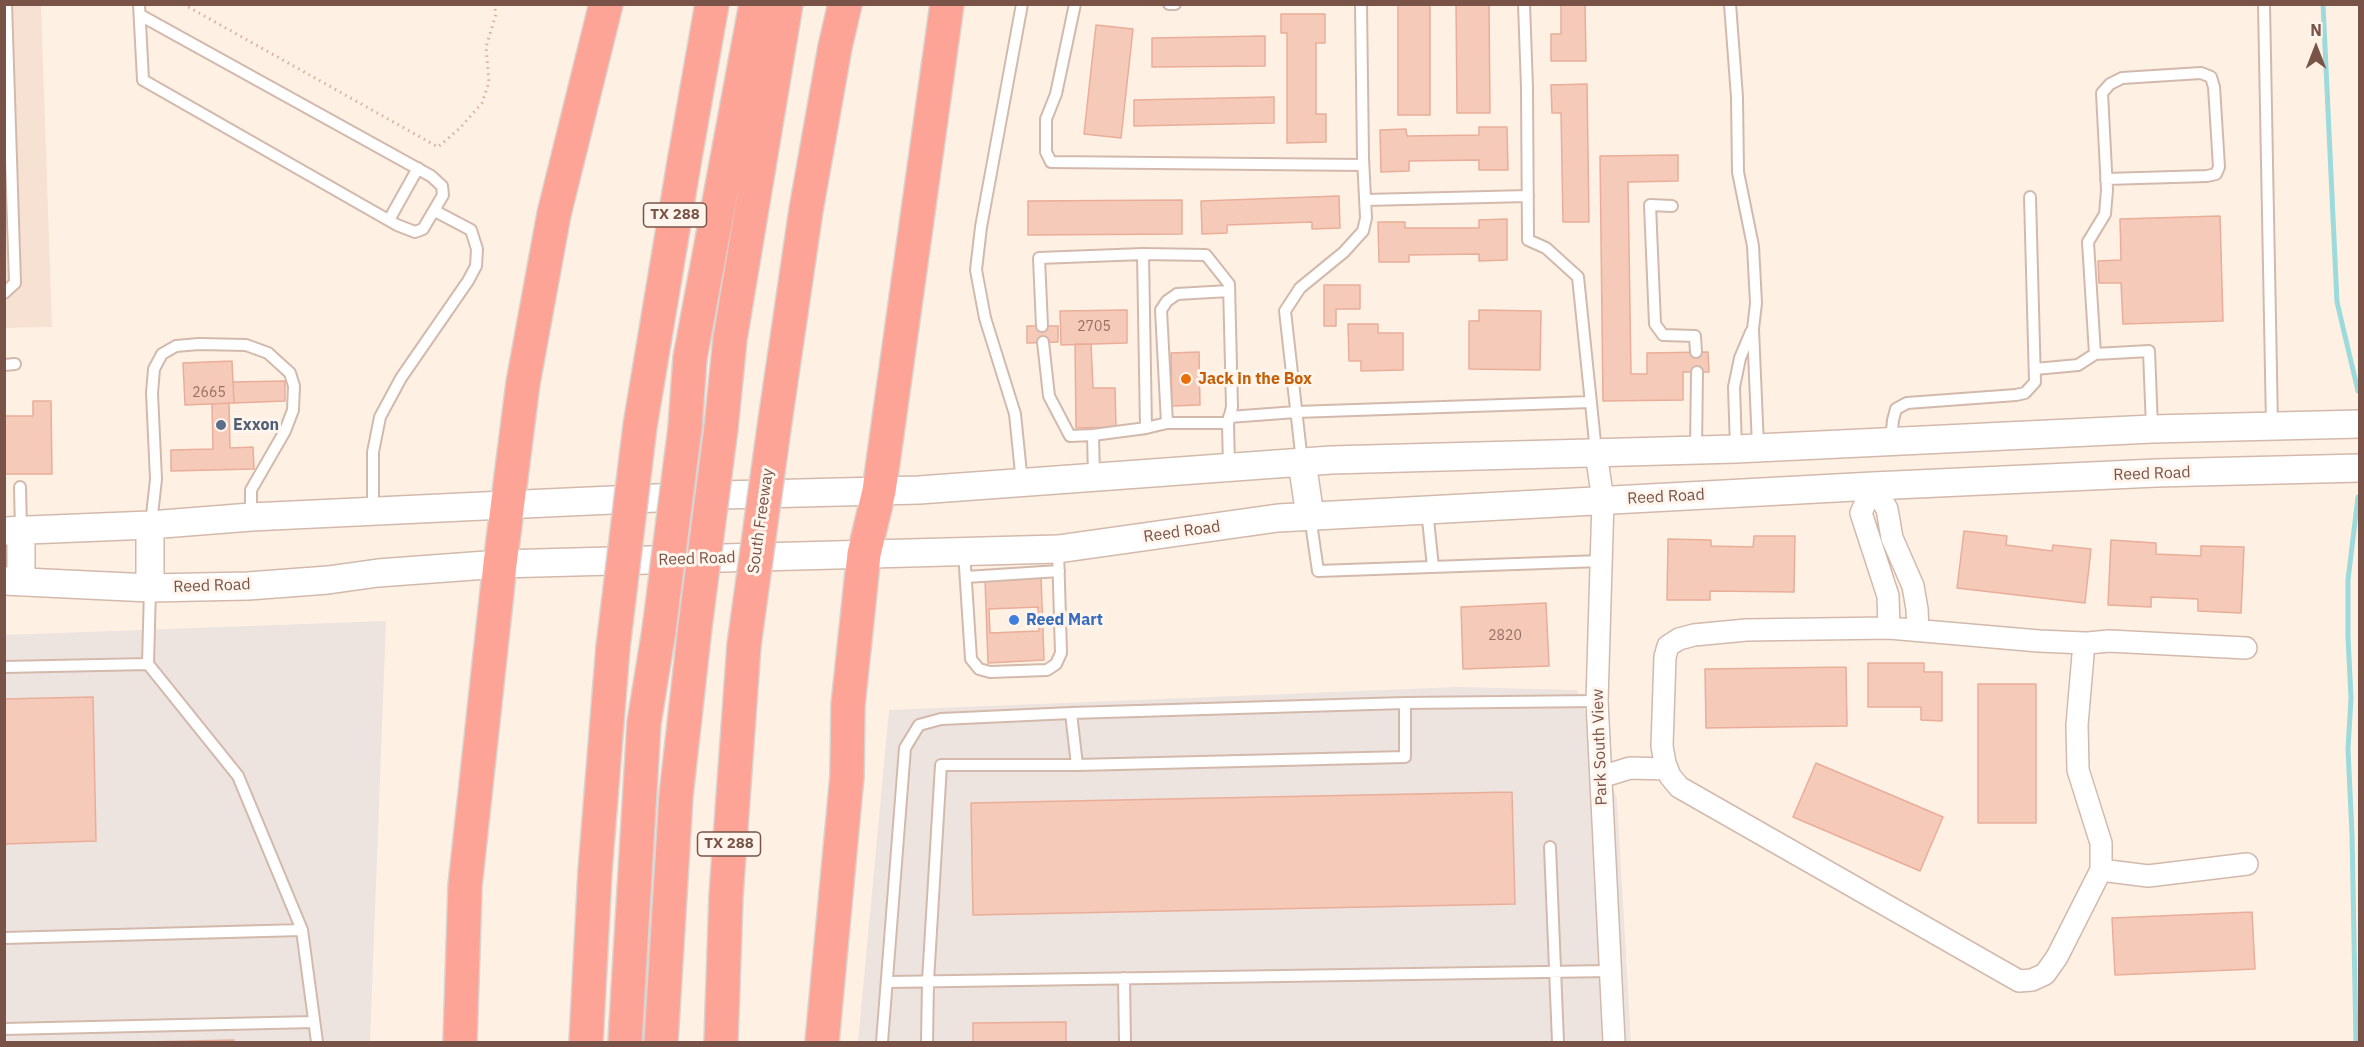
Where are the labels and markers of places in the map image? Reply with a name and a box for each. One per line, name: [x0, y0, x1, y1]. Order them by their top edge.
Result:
place label: Jack in the Box: [1198, 369, 1312, 389]
marker: Jack in the Box: [1179, 372, 1193, 386]
place label: Exxon: [233, 415, 279, 435]
marker: Exxon: [214, 418, 228, 432]
place label: Reed Mart: [1026, 610, 1103, 630]
marker: Reed Mart: [1007, 613, 1021, 627]

